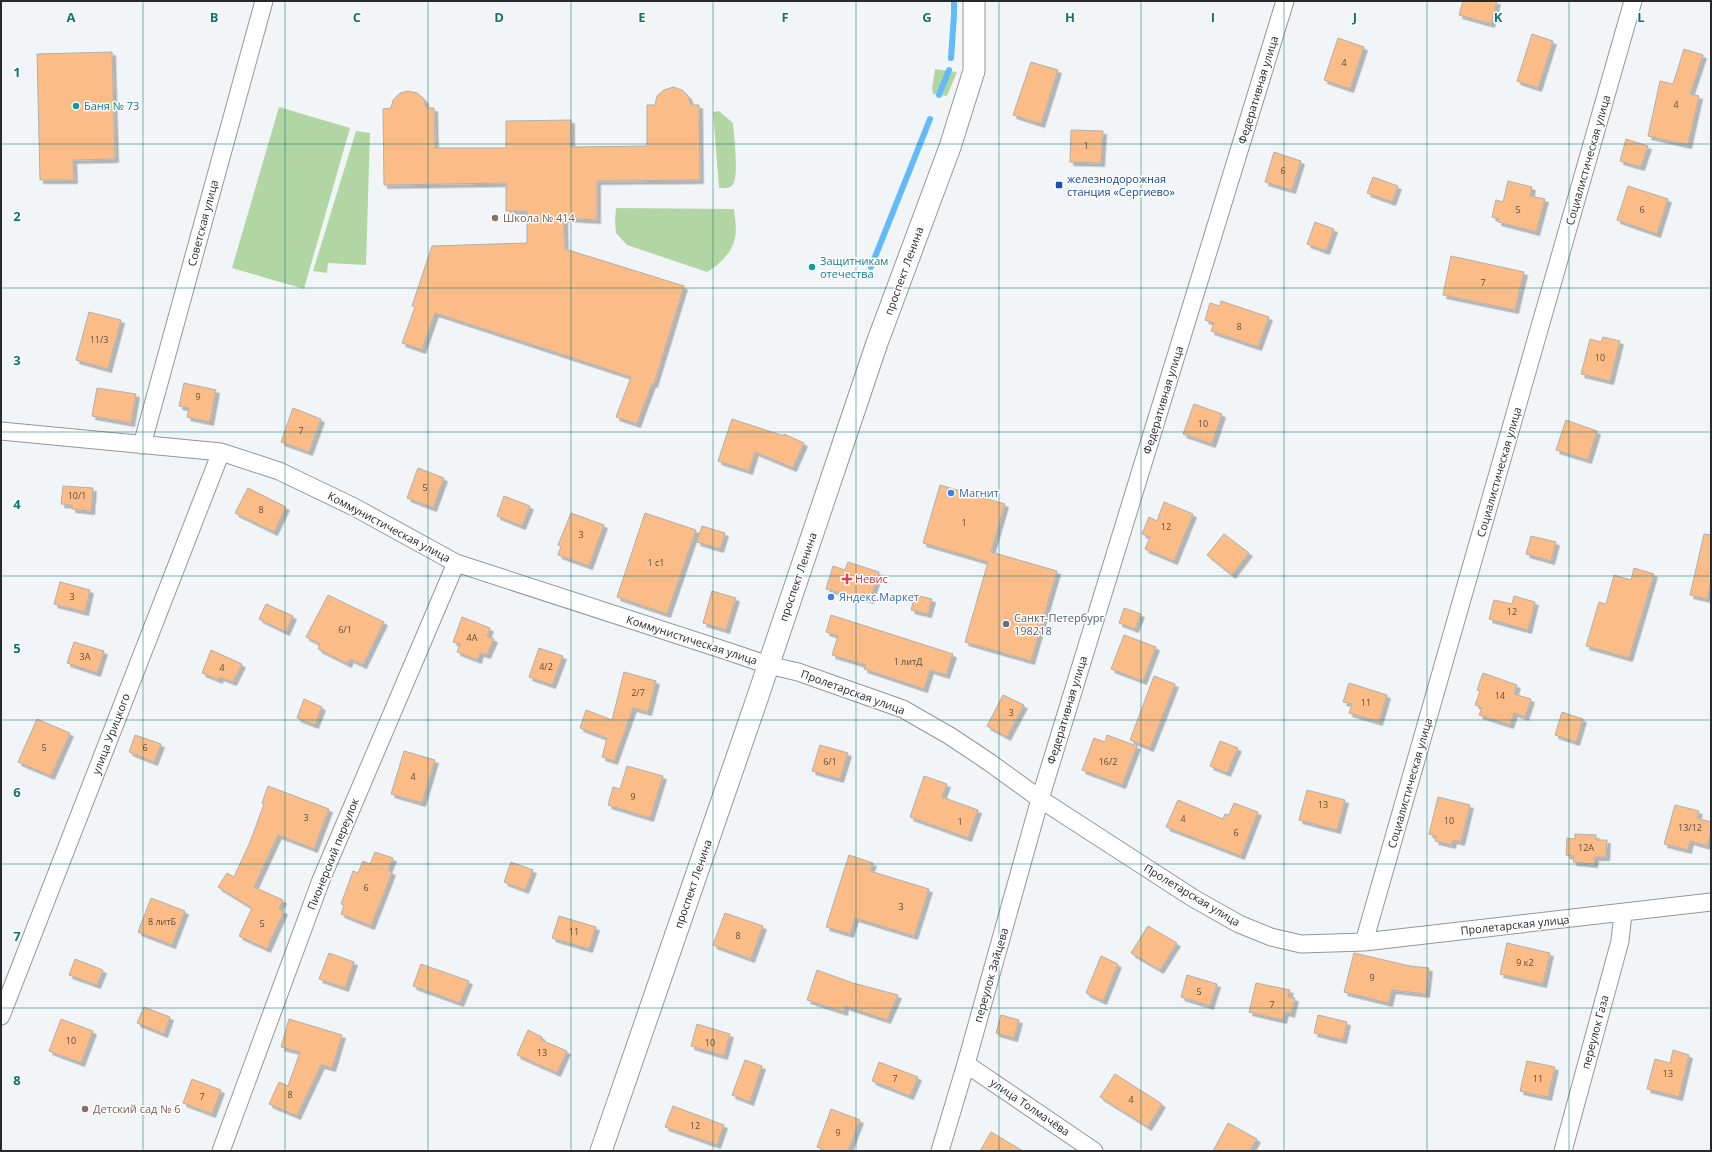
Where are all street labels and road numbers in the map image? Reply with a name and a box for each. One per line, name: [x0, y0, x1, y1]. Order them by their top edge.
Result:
street label: Федеративная улица: [1234, 34, 1281, 146]
street label: Социалистическая улица: [1562, 93, 1613, 227]
street label: Советская улица: [184, 178, 221, 268]
street label: проспект Ленина: [881, 225, 926, 317]
street label: Федеративная улица: [1139, 344, 1186, 456]
street label: Социалистическая улица: [1473, 405, 1524, 539]
street label: Коммунистическая улица: [325, 488, 453, 565]
street label: проспект Ленина: [775, 530, 820, 623]
street label: Коммунистическая улица: [625, 611, 760, 668]
street label: Федеративная улица: [1043, 654, 1090, 766]
street label: Пролетарская улица: [799, 666, 907, 717]
street label: улица Урицкого: [88, 691, 133, 777]
street label: Социалистическая улица: [1384, 716, 1435, 850]
street label: Пионерский переулок: [303, 795, 362, 912]
street label: проспект Ленина: [670, 837, 715, 930]
street label: Пролетарская улица: [1141, 860, 1243, 929]
street label: Пролетарская улица: [1460, 911, 1570, 938]
street label: переулок Зайцева: [970, 926, 1011, 1024]
street label: переулок Газа: [1577, 993, 1612, 1071]
street label: улица Толмачёва: [987, 1074, 1073, 1139]

